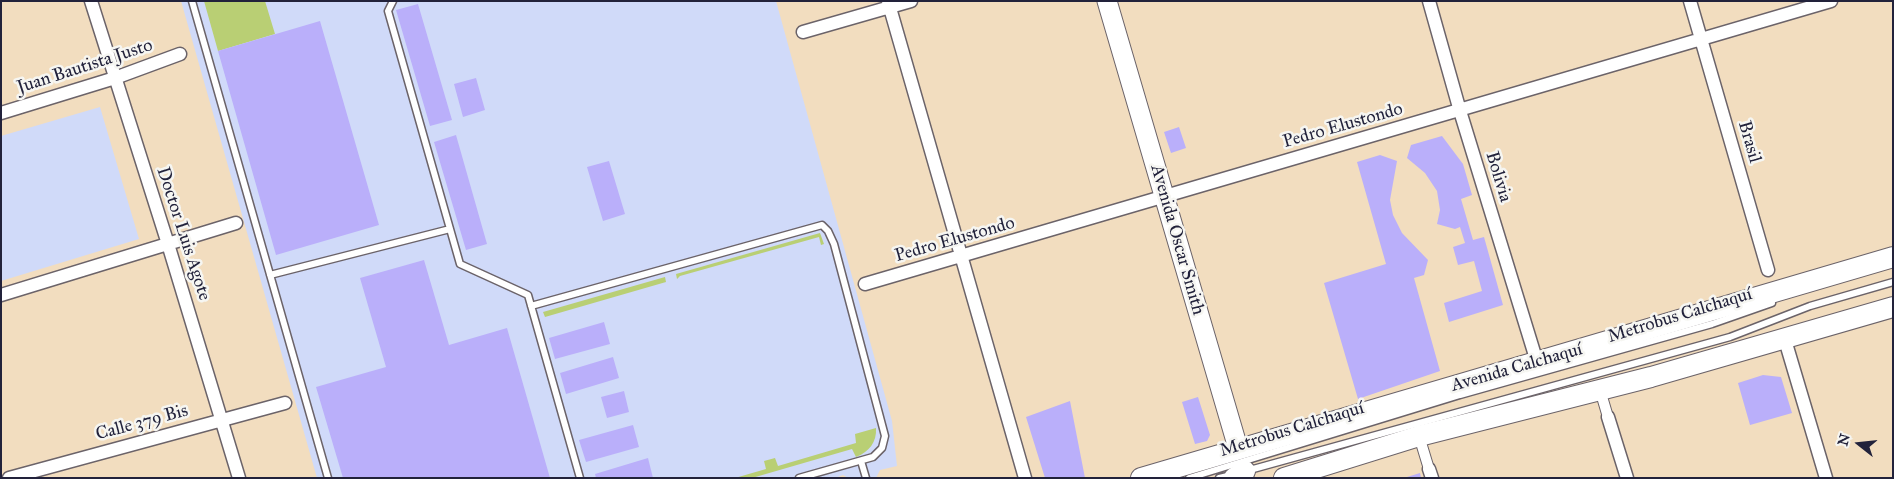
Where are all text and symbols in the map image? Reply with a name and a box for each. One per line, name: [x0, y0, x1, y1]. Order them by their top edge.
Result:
street label: Juan Bautista Justo: [15, 35, 155, 99]
street label: Pedro Elustondo: [1281, 99, 1405, 153]
street label: Brasil: [1733, 119, 1765, 165]
street label: Bolivia: [1480, 149, 1516, 205]
street label: Avenida Oscar Smith: [1145, 162, 1209, 318]
street label: Doctor Luis Agote: [151, 165, 215, 303]
street label: Pedro Elustondo: [893, 213, 1017, 267]
street label: Metrobus Calchaquí: [1605, 284, 1755, 348]
street label: Avenida Calchaquí: [1449, 339, 1585, 397]
street label: Metrobus Calchaquí: [1217, 398, 1367, 462]
street label: Calle 379 Bis: [94, 400, 190, 446]
north arrow: [1834, 419, 1884, 469]
text: N: [1834, 432, 1854, 448]

